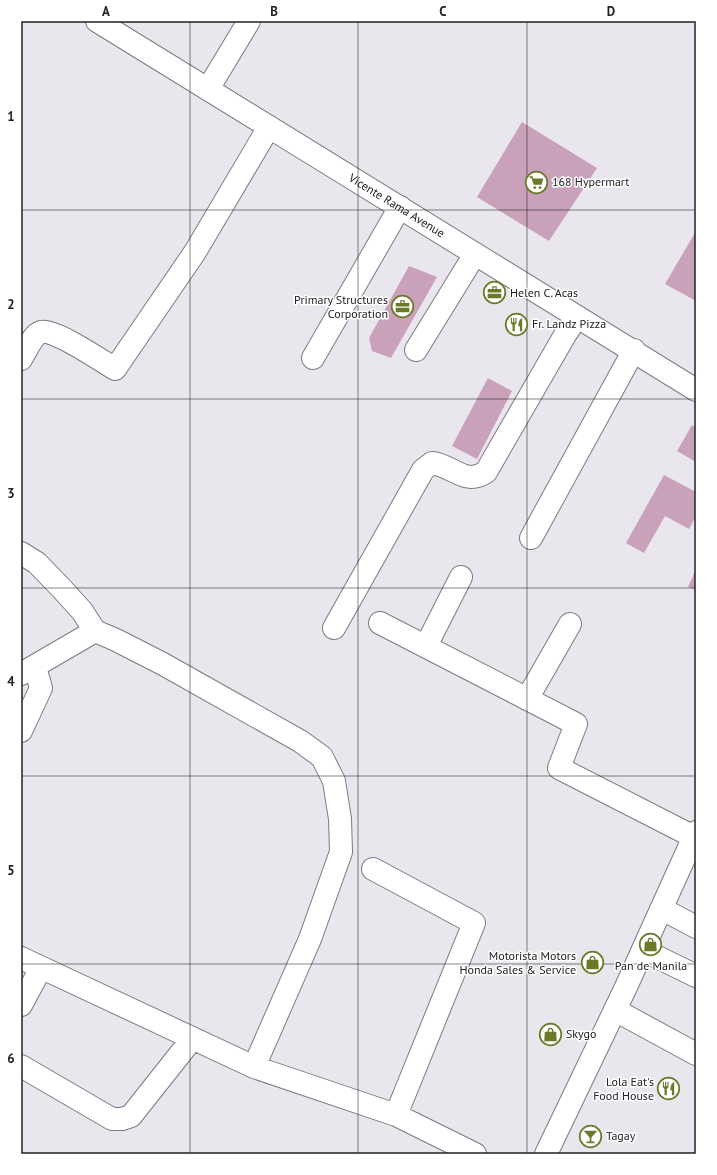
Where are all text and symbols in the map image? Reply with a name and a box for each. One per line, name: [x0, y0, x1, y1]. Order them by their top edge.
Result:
text: A: [102, 3, 110, 20]
text: B: [270, 3, 278, 20]
text: C: [439, 3, 447, 20]
text: D: [607, 3, 615, 20]
text: 1: [7, 108, 15, 125]
street label: Vicente Rama Avenue: [345, 169, 448, 240]
supermarket icon: 168 Hypermart: [524, 169, 550, 195]
place label: 168 Hypermart: [552, 174, 629, 189]
office icon: Helen C. Acas: [481, 280, 507, 306]
place label: Helen C. Acas: [510, 285, 578, 300]
place label: Primary Structures Corporation: [294, 292, 388, 321]
office icon: Primary Structures Corporation: [390, 294, 416, 320]
text: 2: [7, 296, 15, 313]
restaurant icon: Fr. Landz Pizza: [504, 311, 530, 337]
place label: Fr. Landz Pizza: [532, 316, 606, 331]
text: 3: [7, 485, 15, 502]
text: 4: [7, 673, 15, 690]
text: 5: [7, 862, 15, 879]
shop icon: Pan de Manila: [638, 932, 664, 958]
place label: Motorista Motors Honda Sales & Service: [459, 948, 576, 977]
shop icon: Motorista Motors Honda Sales & Service: [579, 950, 605, 976]
place label: Pan de Manila: [615, 958, 687, 973]
shop icon: Skygo: [538, 1021, 564, 1047]
place label: Skygo: [566, 1026, 596, 1041]
text: 6: [7, 1050, 15, 1067]
place label: Lola Eat's Food House: [593, 1074, 654, 1103]
restaurant icon: Lola Eat's Food House: [656, 1076, 682, 1102]
bar icon: Tagay: [577, 1123, 603, 1149]
place label: Tagay: [606, 1128, 636, 1143]

